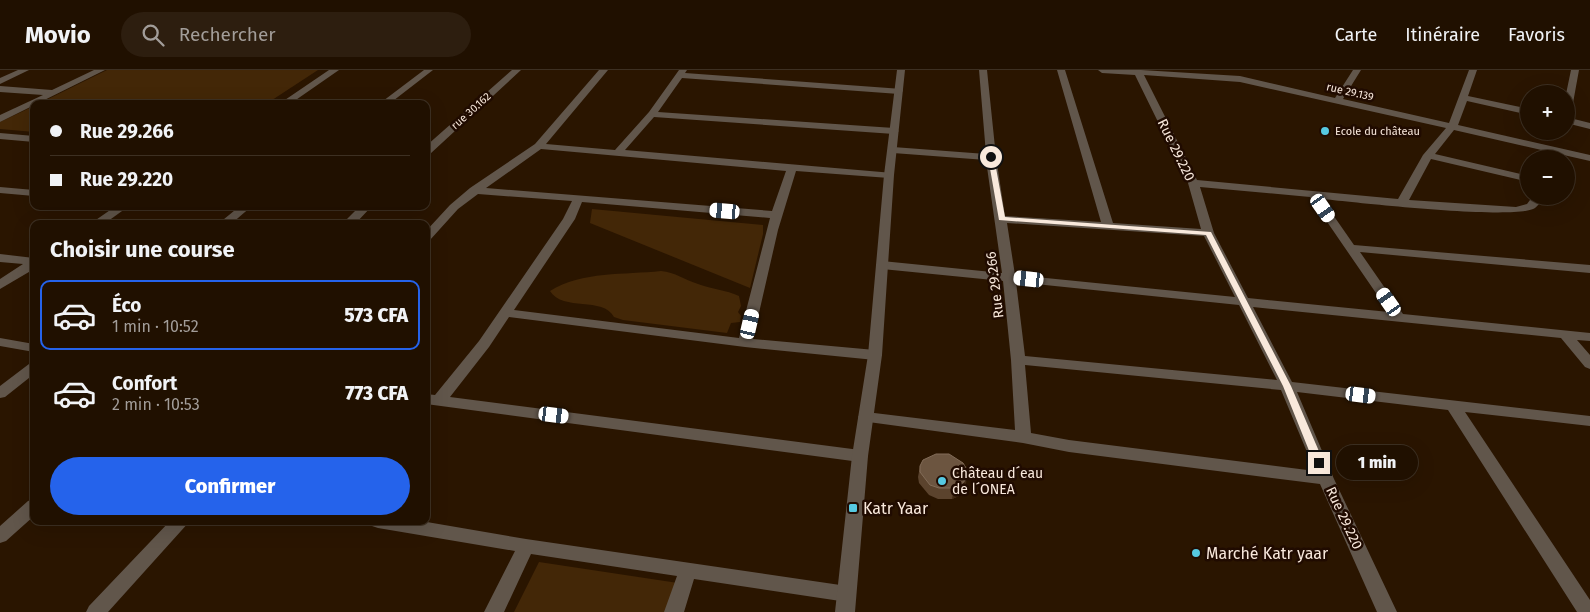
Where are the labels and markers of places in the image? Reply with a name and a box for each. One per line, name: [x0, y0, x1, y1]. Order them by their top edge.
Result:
marker: Ecole du château: [1319, 125, 1331, 137]
place label: Ecole du château: [1335, 125, 1420, 138]
place label: Château d´eau de l´ONEA: [952, 465, 1043, 498]
marker: Château d´eau de l´ONEA: [936, 475, 948, 487]
place label: Katr Yaar: [863, 499, 929, 518]
marker: Katr Yaar: [847, 502, 859, 514]
place label: Marché Katr yaar: [1206, 544, 1329, 563]
marker: Marché Katr yaar: [1190, 547, 1202, 559]

